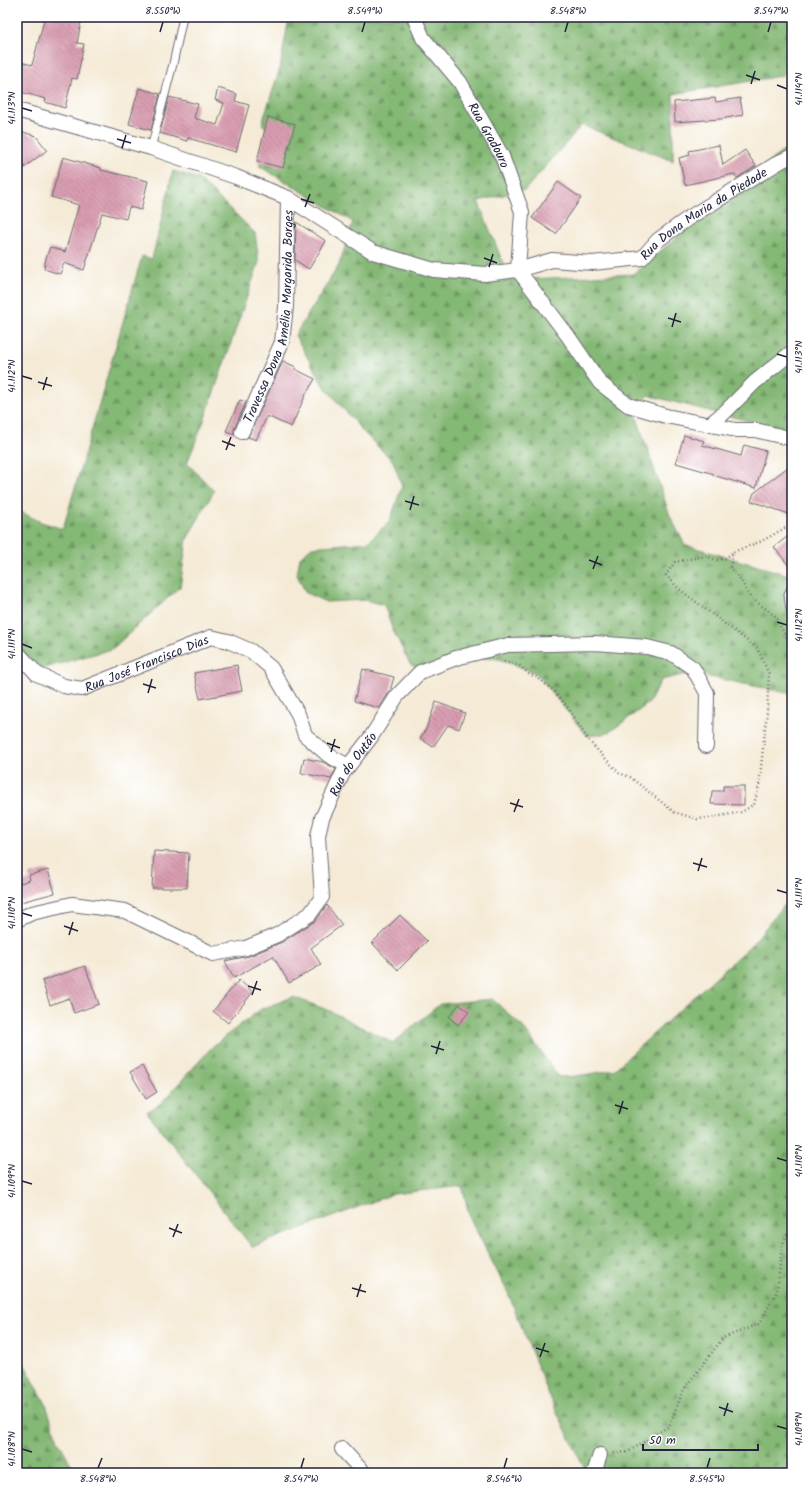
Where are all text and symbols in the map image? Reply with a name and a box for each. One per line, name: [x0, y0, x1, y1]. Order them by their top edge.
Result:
text: 8.550°W: [145, 3, 181, 19]
text: 8.549°W: [347, 3, 383, 19]
text: 8.548°W: [550, 3, 586, 19]
text: 8.547°W: [753, 3, 789, 19]
text: 41.114°N: [791, 72, 807, 105]
text: 41.113°N: [4, 91, 20, 125]
street label: Rua Gradouro: [462, 99, 514, 171]
street label: Rua Dona Maria da Piedade: [636, 163, 772, 266]
street label: Travessa Dona Amélia Margarida Borges: [238, 209, 300, 427]
text: 41.113°N: [791, 340, 807, 374]
text: 41.112°N: [4, 359, 20, 393]
text: 41.112°N: [791, 608, 807, 642]
text: 41.111°N: [4, 628, 20, 659]
street label: Rua José Francisco Dias: [82, 630, 213, 699]
street label: Rua do Outão: [325, 729, 383, 800]
text: 41.111°N: [791, 877, 807, 908]
text: 41.110°N: [4, 897, 20, 929]
text: 41.110°N: [791, 1145, 807, 1177]
text: 41.109°N: [4, 1164, 20, 1198]
text: 41.109°N: [791, 1412, 807, 1446]
scale bar: [643, 1426, 758, 1452]
text: 41.108°N: [4, 1431, 20, 1467]
text: 50 m: [649, 1431, 676, 1450]
text: 8.548°W: [80, 1471, 116, 1487]
text: 8.547°W: [283, 1471, 319, 1487]
text: 8.546°W: [486, 1471, 522, 1487]
text: 8.545°W: [689, 1471, 725, 1487]

